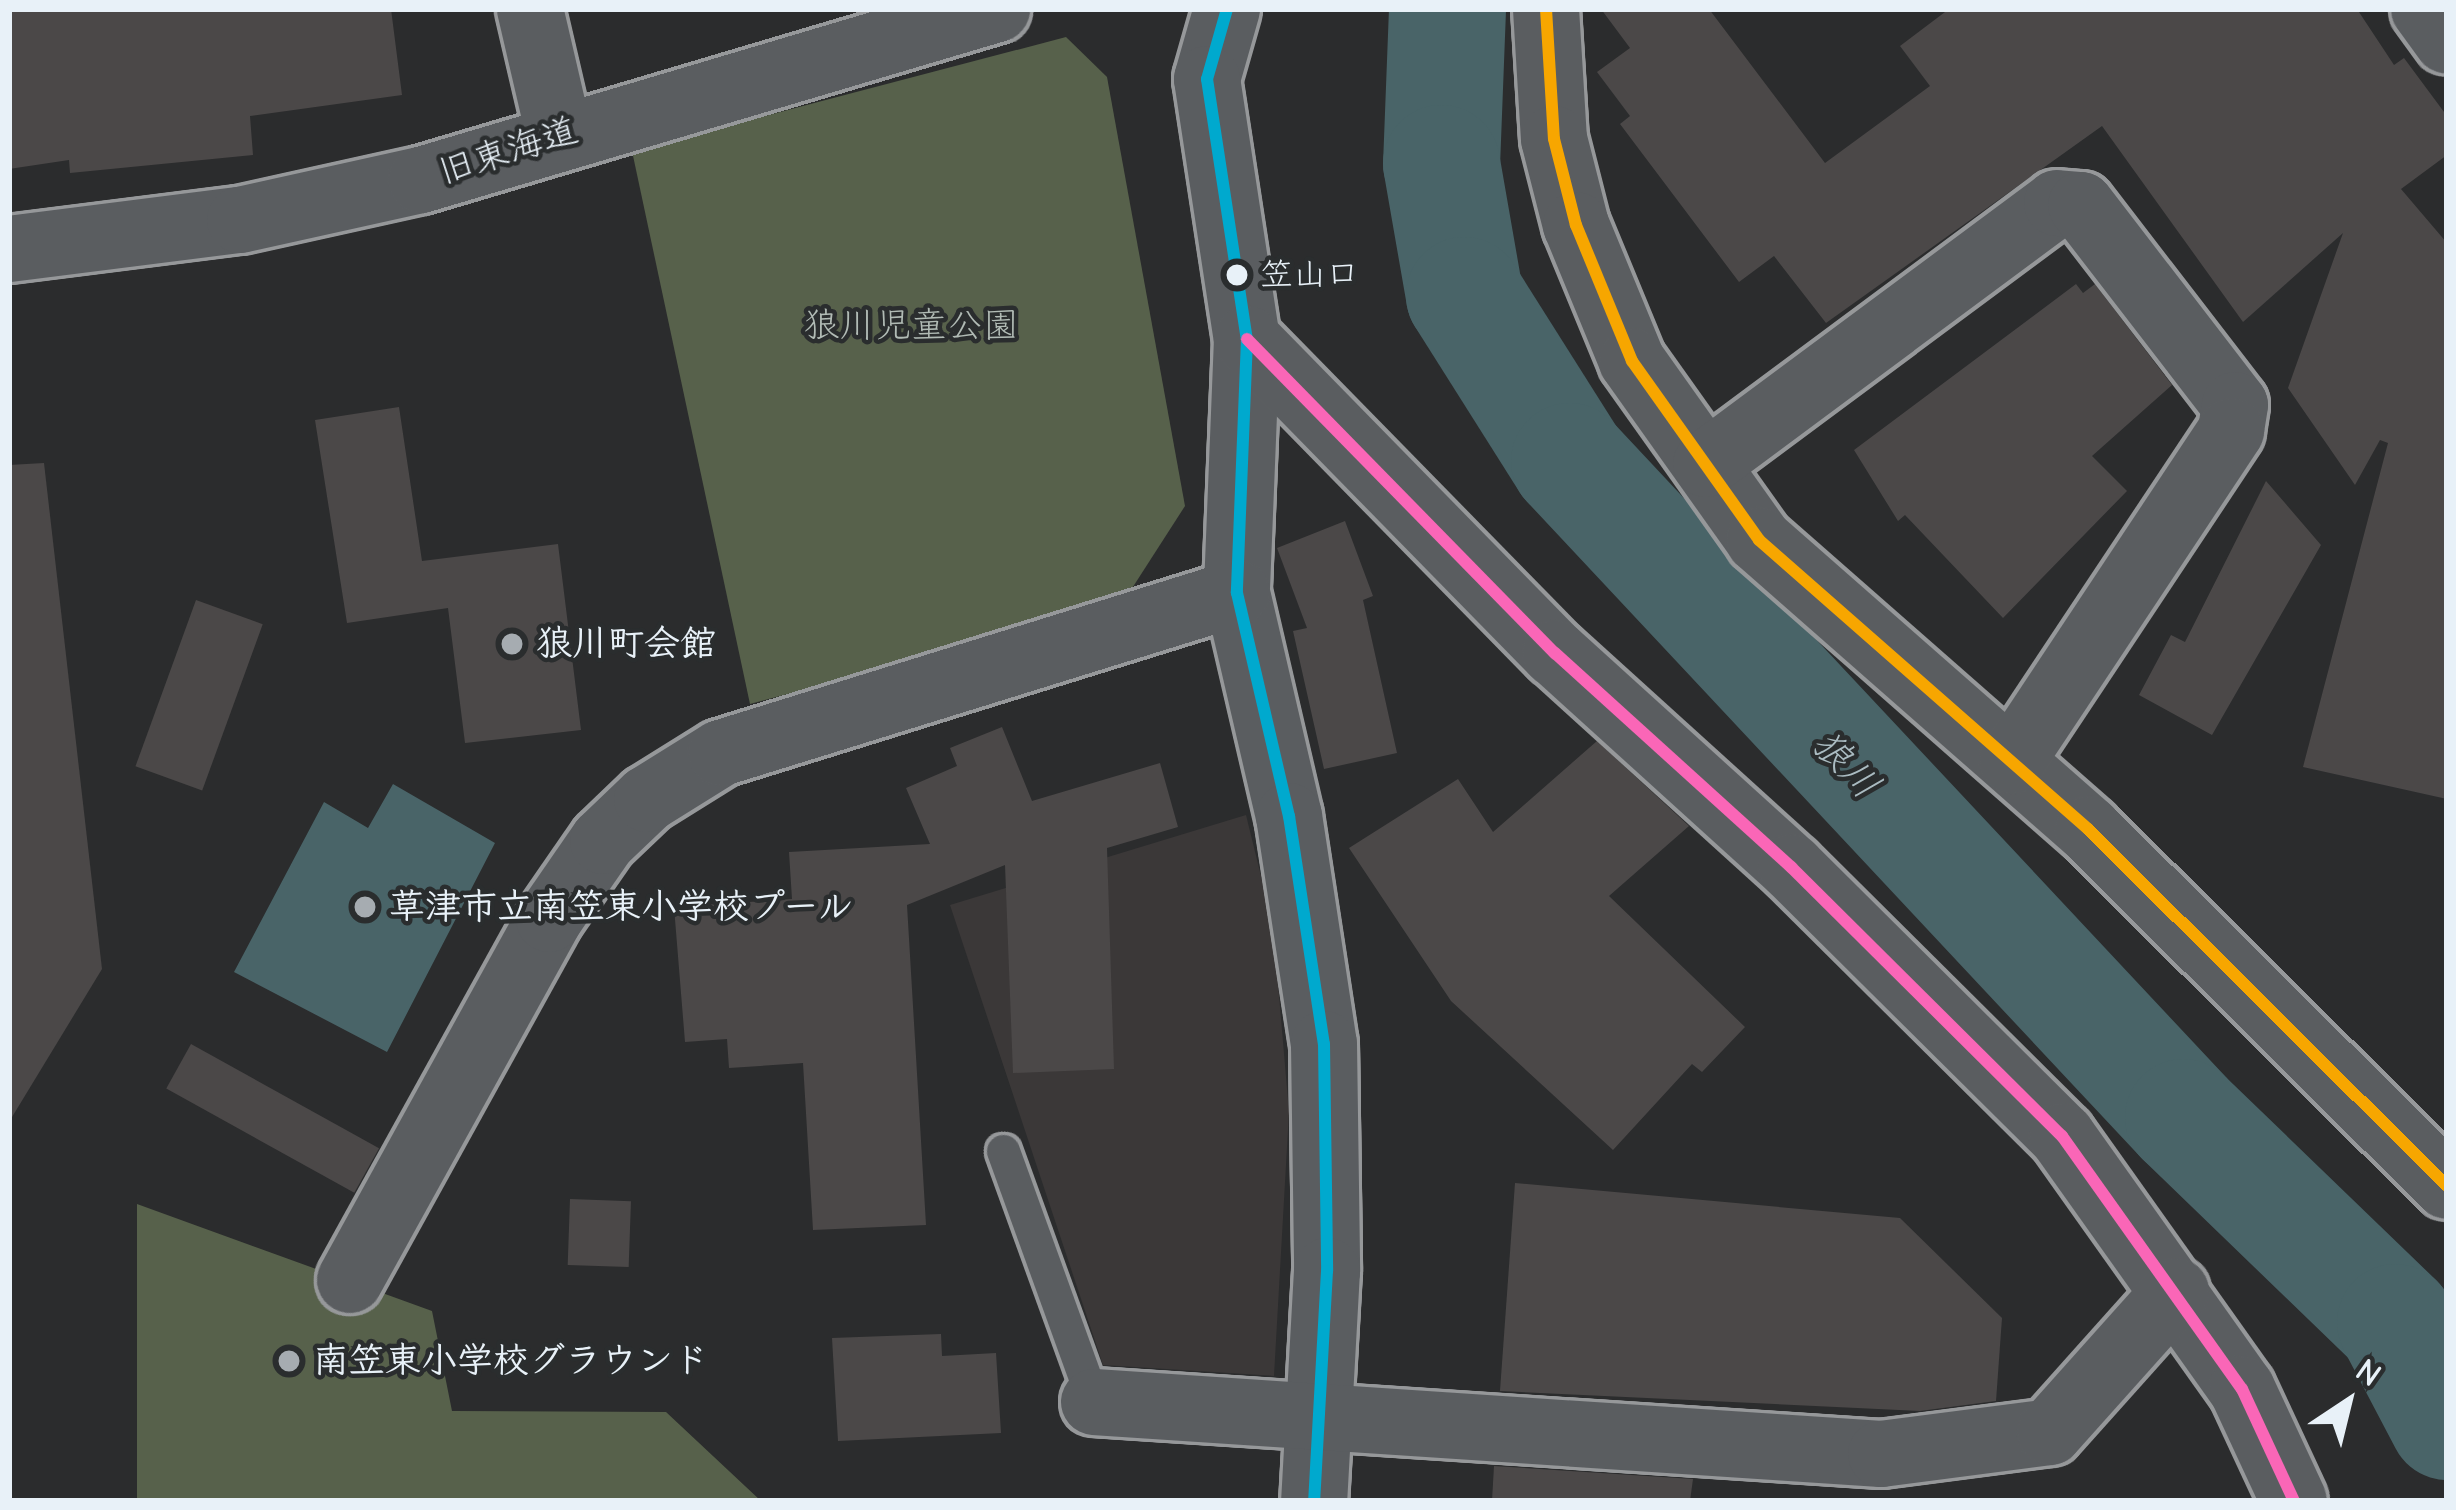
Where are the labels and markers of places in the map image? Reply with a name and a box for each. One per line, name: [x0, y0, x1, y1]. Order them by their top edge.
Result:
place label: 笠山口: [1260, 255, 1359, 295]
marker: 笠山口: [1226, 264, 1248, 286]
place label: 狼川町会館: [536, 622, 716, 666]
marker: 狼川町会館: [499, 631, 525, 657]
place label: 草津市立南笠東小学校プール: [389, 885, 855, 929]
marker: 草津市立南笠東小学校プール: [352, 894, 378, 920]
place label: 南笠東小学校グラウンド: [313, 1339, 709, 1383]
marker: 南笠東小学校グラウンド: [276, 1348, 302, 1374]

